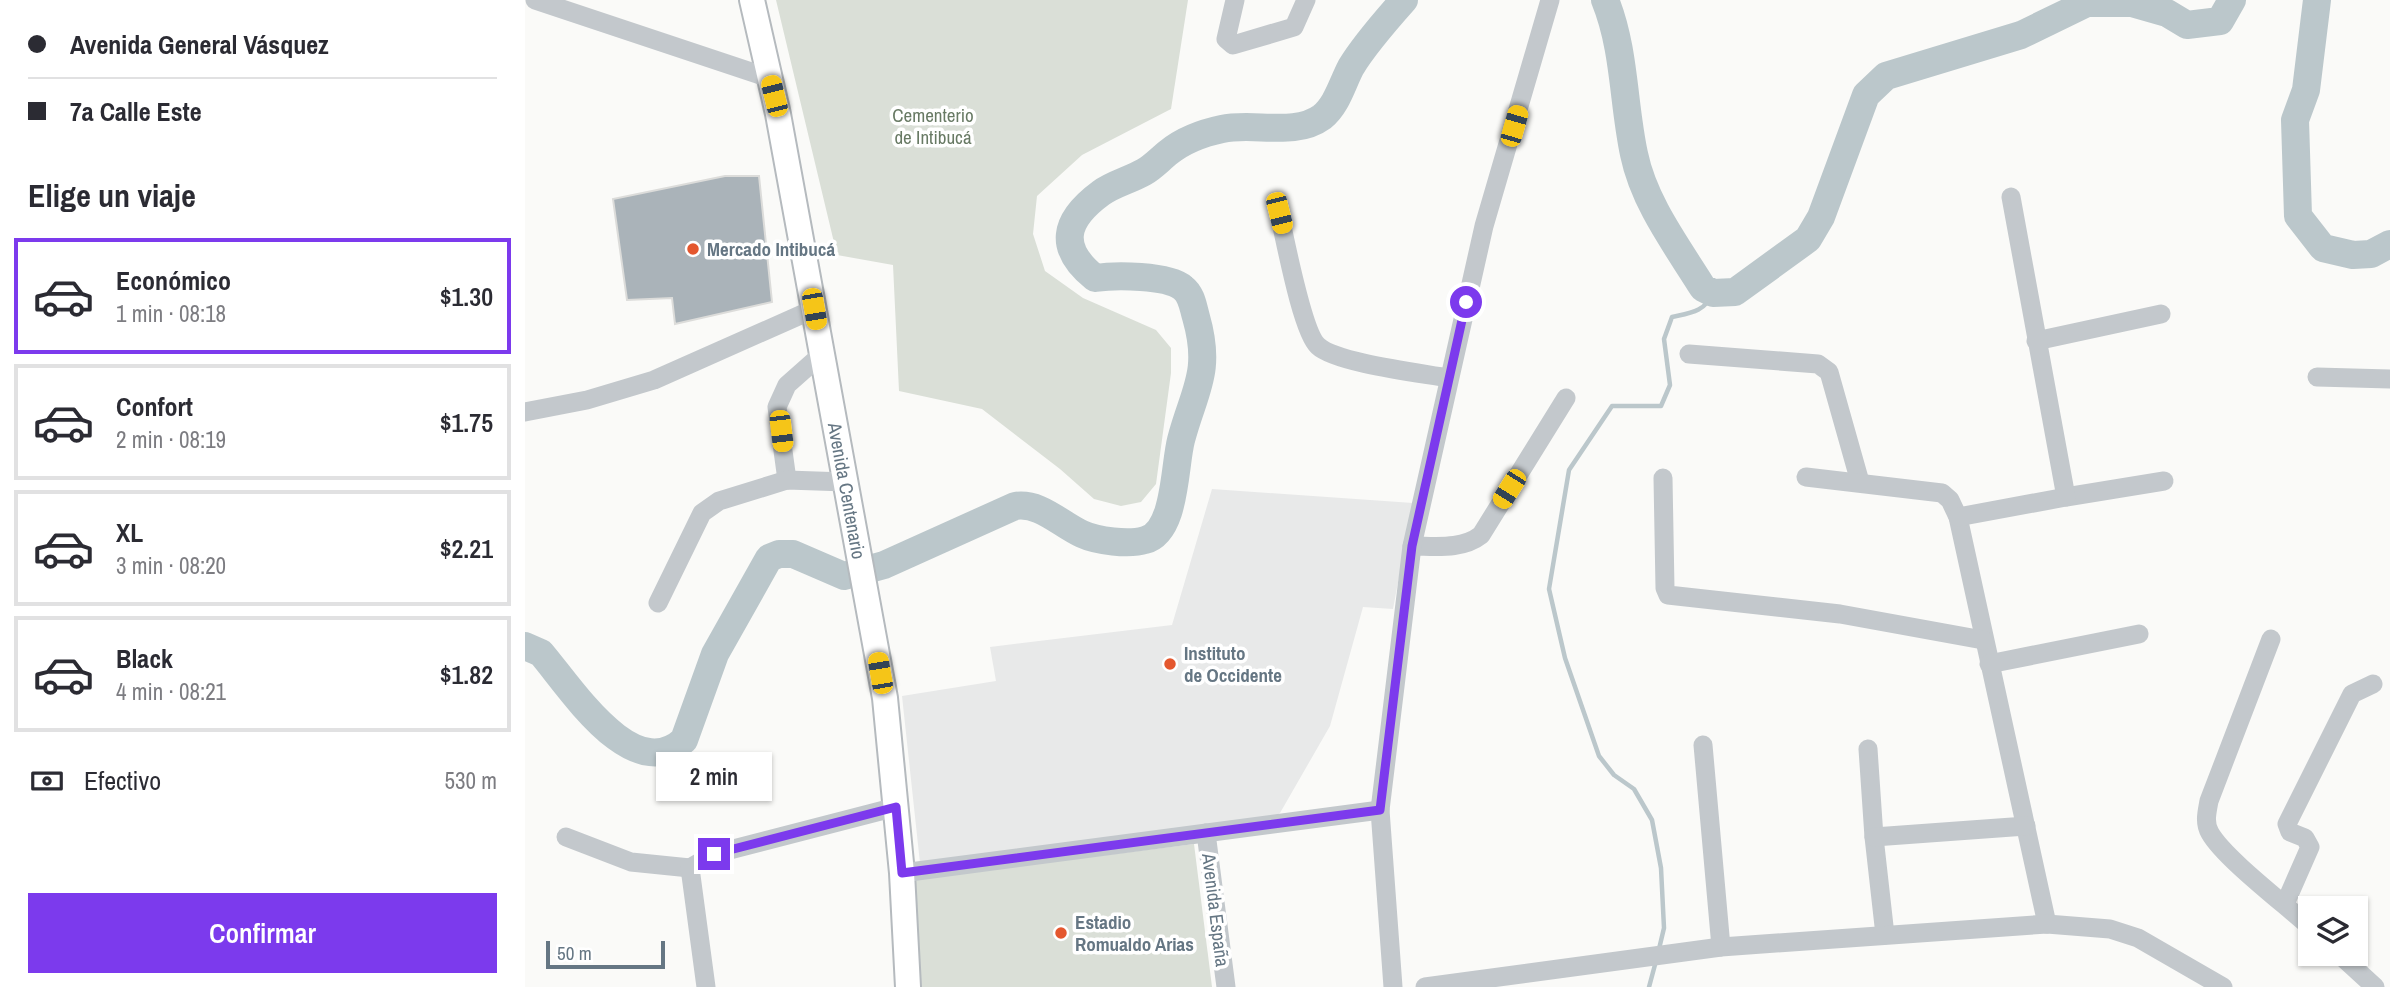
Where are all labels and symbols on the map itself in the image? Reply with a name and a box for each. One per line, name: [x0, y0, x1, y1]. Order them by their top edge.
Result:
car: [759, 73, 790, 119]
park label: Cementerio de Intibucá: [892, 102, 974, 150]
car: [1499, 103, 1530, 149]
car: [1264, 190, 1295, 236]
place label: Mercado Intibucá: [707, 236, 835, 262]
marker: Mercado Intibucá: [685, 241, 701, 257]
car: [801, 286, 828, 332]
route start: [1450, 286, 1482, 318]
car: [769, 409, 794, 453]
street label: Avenida Centenario: [822, 419, 872, 561]
car: [1489, 466, 1530, 512]
place label: Instituto de Occidente: [1184, 640, 1282, 688]
car: [867, 650, 894, 696]
marker: Instituto de Occidente: [1162, 656, 1178, 672]
callout: 2 min: [656, 752, 772, 802]
route end: [698, 838, 730, 870]
street label: Avenida España: [1196, 851, 1236, 969]
place label: Estadio Romualdo Arias: [1075, 909, 1194, 957]
marker: Estadio Romualdo Arias: [1053, 925, 1069, 941]
scale bar: [546, 938, 665, 970]

